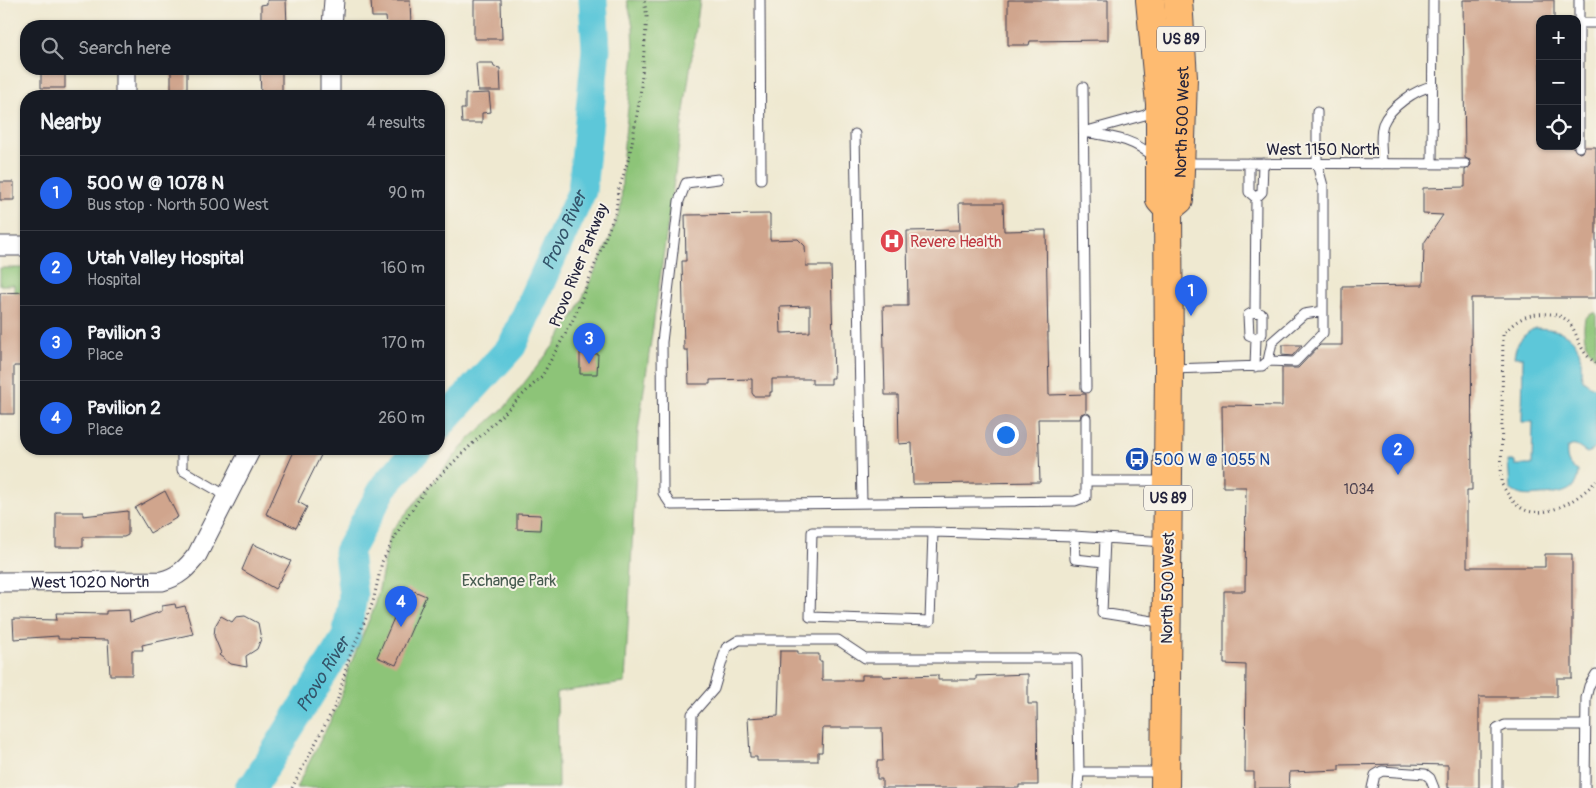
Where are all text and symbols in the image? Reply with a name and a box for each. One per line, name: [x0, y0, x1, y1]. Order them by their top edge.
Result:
map controls: [1536, 15, 1581, 150]
button: +: [1536, 15, 1581, 60]
search box: [20, 20, 445, 75]
road number: US 89: [1157, 26, 1205, 52]
icon: search: [38, 34, 66, 62]
text: Search here: [78, 36, 171, 60]
button: −: [1536, 60, 1581, 105]
street label: North 500 West: [1171, 65, 1194, 178]
button: locate: [1536, 105, 1581, 150]
text: Nearby: [40, 109, 101, 136]
text: 4 results: [367, 113, 425, 133]
street label: West 1150 North: [1266, 140, 1380, 160]
text: 500 W @ 1078 N: [87, 171, 224, 195]
text: 1: [53, 183, 59, 203]
text: 90 m: [388, 183, 425, 203]
water label: Provo River: [537, 185, 594, 274]
text: Bus stop · North 500 West: [87, 195, 268, 215]
street label: Provo River Parkway: [545, 200, 613, 330]
hospital icon: Revere Health: [879, 228, 905, 254]
place label: Revere Health: [910, 232, 1002, 252]
text: Utah Valley Hospital: [87, 246, 244, 270]
text: 2: [52, 258, 60, 278]
text: 160 m: [381, 258, 425, 278]
text: Hospital: [87, 270, 141, 290]
pin: 1: [1175, 275, 1207, 316]
text: Pavilion 3: [87, 321, 161, 345]
pin: 3: [573, 323, 605, 364]
text: 3: [52, 333, 60, 353]
text: 170 m: [382, 333, 425, 353]
text: Place: [87, 345, 123, 365]
text: Pavilion 2: [87, 396, 161, 420]
text: 4: [51, 408, 61, 428]
text: 260 m: [378, 408, 425, 428]
text: Place: [87, 420, 123, 440]
your location: [993, 422, 1019, 448]
pin: 2: [1382, 434, 1414, 475]
bus stop icon: 500 W @ 1055 N: [1124, 446, 1150, 472]
place label: 500 W @ 1055 N: [1154, 450, 1270, 470]
house number: 1034: [1344, 481, 1374, 498]
road number: US 89: [1144, 486, 1192, 510]
street label: North 500 West: [1157, 531, 1179, 644]
park label: Exchange Park: [462, 571, 557, 591]
street label: West 1020 North: [31, 572, 149, 593]
pin: 4: [385, 586, 417, 627]
water label: Provo River: [291, 631, 357, 717]

